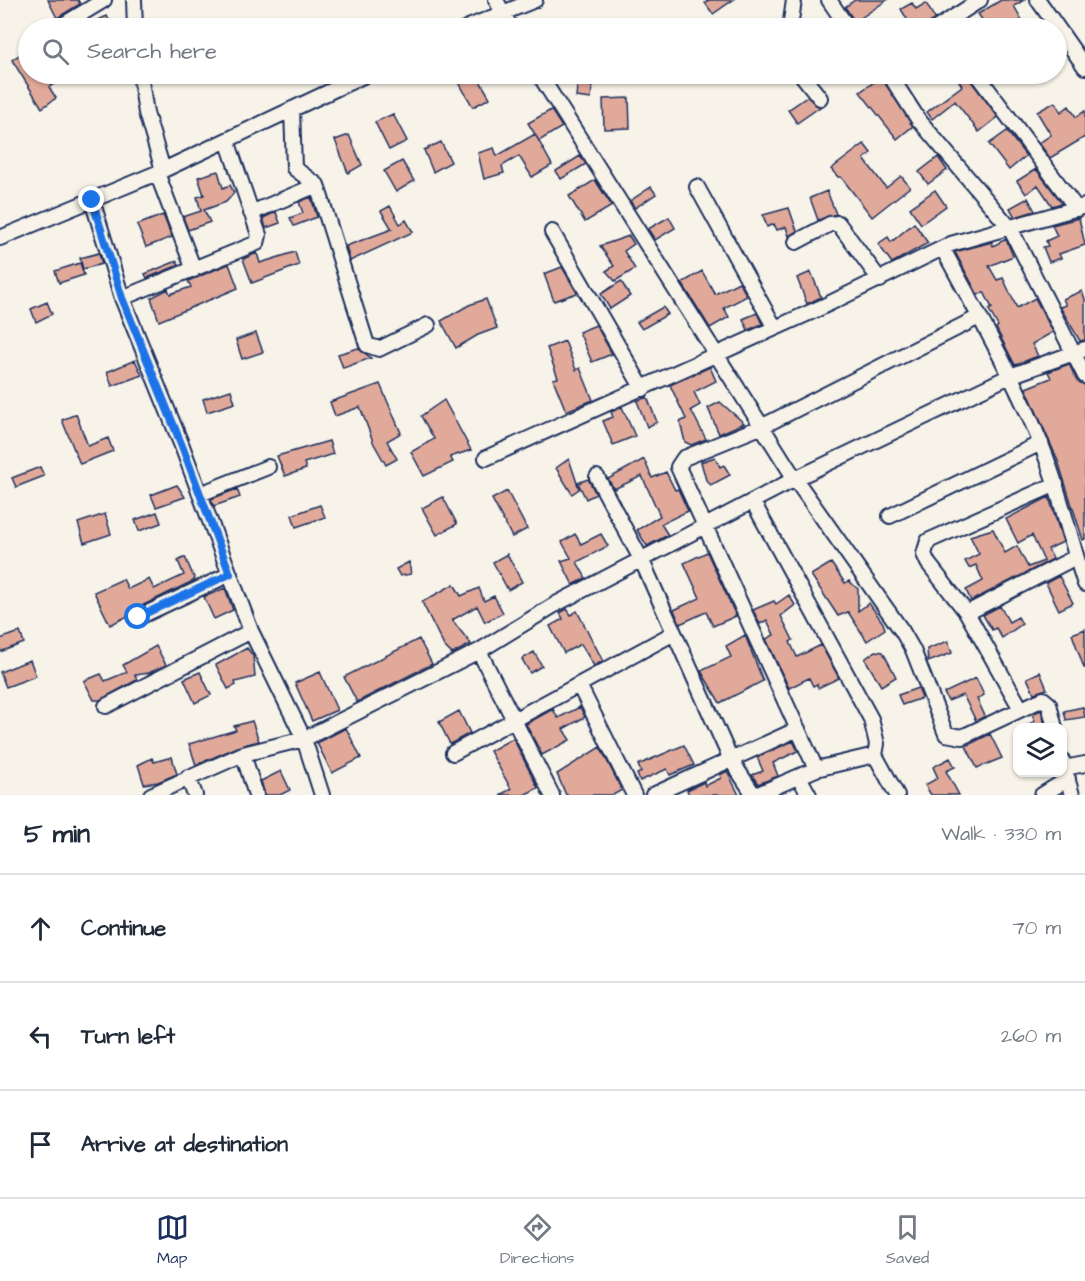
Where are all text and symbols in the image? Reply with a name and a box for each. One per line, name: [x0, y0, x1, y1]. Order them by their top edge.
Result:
search box: [18, 18, 1067, 84]
icon: search: [39, 35, 72, 68]
text: Search here: [87, 36, 217, 67]
route end: [78, 186, 104, 212]
route start: [124, 603, 150, 629]
map controls: [1013, 723, 1067, 777]
button: layers: [1013, 723, 1067, 777]
text: 5 min: [24, 816, 90, 852]
text: Walk · 330 m: [941, 820, 1061, 848]
icon: ahead: [24, 912, 57, 945]
text: Continue: [81, 913, 166, 944]
text: 70 m: [1013, 914, 1061, 942]
icon: left: [24, 1020, 57, 1053]
text: Turn left: [81, 1021, 175, 1052]
text: 260 m: [1001, 1022, 1061, 1050]
icon: arrive: [24, 1128, 57, 1161]
text: Arrive at destination: [81, 1129, 288, 1160]
tab: Map: [156, 1211, 189, 1269]
tab: Directions: [500, 1211, 574, 1269]
tab: Saved: [886, 1211, 929, 1269]

